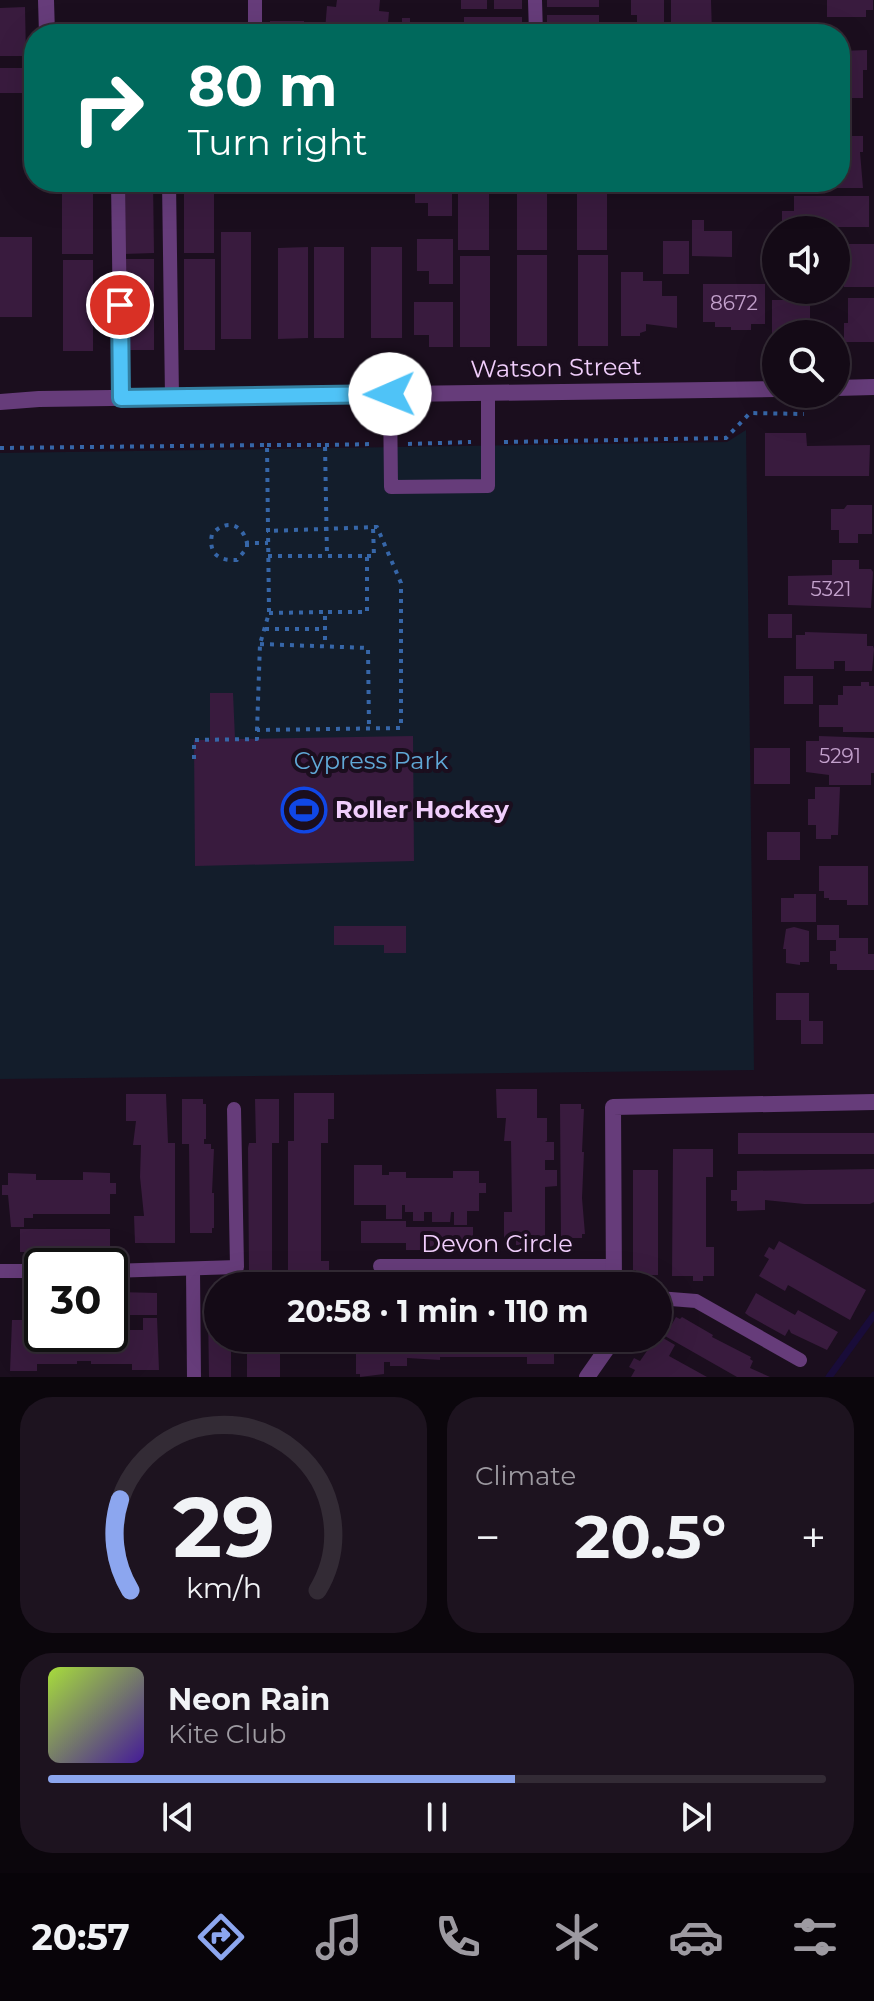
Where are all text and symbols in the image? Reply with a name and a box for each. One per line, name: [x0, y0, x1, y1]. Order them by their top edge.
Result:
text: 80 m: [188, 52, 338, 120]
icon: right: [56, 56, 160, 160]
text: Turn right: [188, 120, 368, 164]
map controls: [762, 216, 850, 408]
button: sound: [762, 216, 850, 304]
pin: [86, 271, 154, 339]
icon: arrive: [98, 283, 142, 327]
house number: 8672: [710, 291, 758, 315]
button: search: [762, 320, 850, 408]
position arrow: [348, 352, 432, 436]
street label: Watson Street: [470, 352, 642, 383]
house number: 5321: [811, 577, 851, 601]
house number: 5291: [819, 744, 861, 768]
park label: Cypress Park: [294, 746, 449, 775]
sports icon: Roller Hockey: [280, 786, 328, 834]
place label: Roller Hockey: [335, 795, 510, 824]
street label: Devon Circle: [421, 1229, 573, 1258]
speed limit sign: 30: [24, 1248, 128, 1352]
text: 20:58 · 1 min · 110 m: [288, 1293, 589, 1330]
text: Climate: [475, 1460, 576, 1492]
text: 29: [172, 1476, 275, 1578]
text: 20.5°: [575, 1500, 726, 1573]
text: −: [475, 1510, 500, 1564]
text: +: [801, 1510, 826, 1564]
text: km/h: [185, 1570, 262, 1605]
text: Neon Rain: [168, 1681, 330, 1718]
text: Kite Club: [168, 1718, 286, 1750]
icon: previous: [156, 1795, 200, 1839]
icon: pause: [415, 1795, 459, 1839]
icon: next: [674, 1795, 718, 1839]
icon: directions: [193, 1909, 249, 1965]
icon: music: [311, 1909, 367, 1965]
icon: phone: [430, 1909, 486, 1965]
icon: climate: [549, 1909, 605, 1965]
icon: car: [668, 1909, 724, 1965]
icon: filters: [787, 1909, 843, 1965]
text: 20:57: [31, 1915, 130, 1959]

